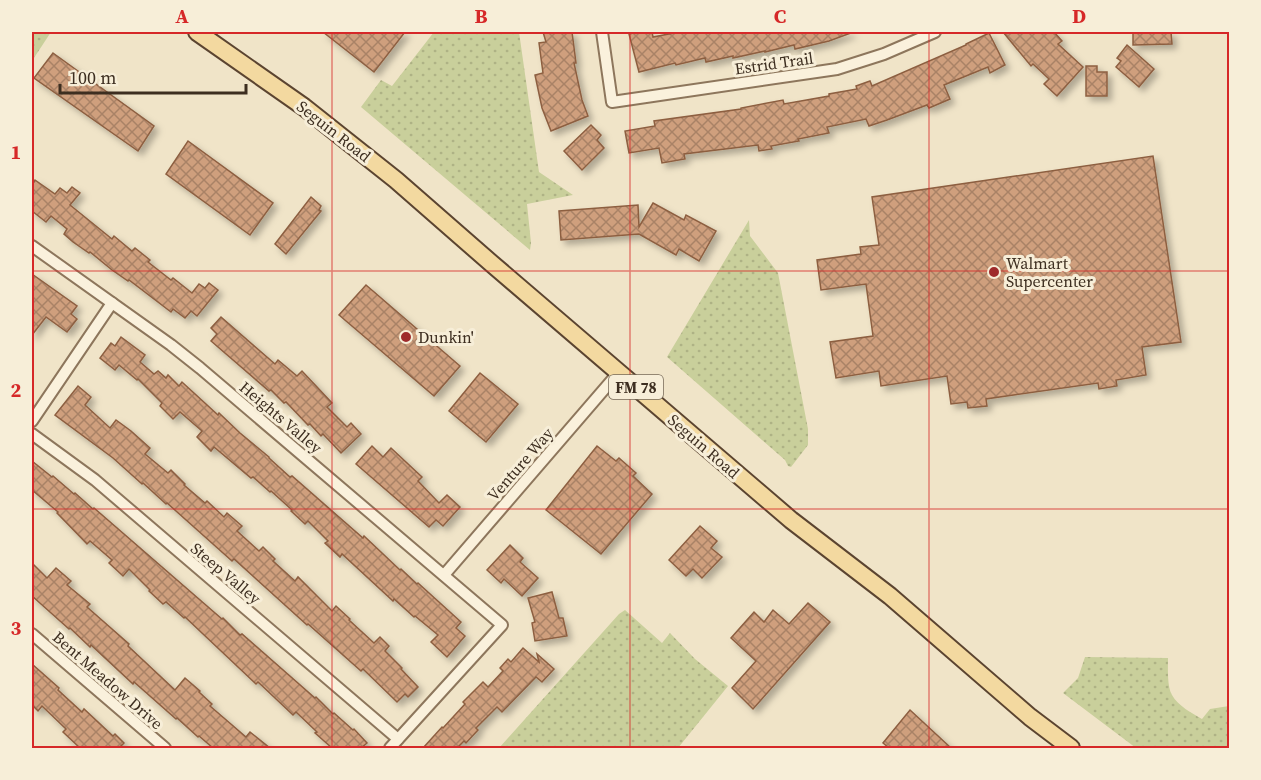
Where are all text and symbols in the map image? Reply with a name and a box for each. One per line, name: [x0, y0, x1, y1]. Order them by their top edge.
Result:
text: A: [175, 2, 189, 30]
text: B: [474, 2, 488, 30]
text: C: [774, 2, 786, 30]
text: D: [1072, 2, 1086, 30]
street label: Estrid Trail: [733, 47, 815, 79]
scale bar: [60, 57, 246, 95]
text: 100 m: [69, 65, 116, 90]
street label: Seguin Road: [292, 95, 376, 167]
text: 1: [11, 138, 21, 166]
place label: Walmart Supercenter: [1006, 252, 1093, 292]
marker: Walmart Supercenter: [987, 265, 1001, 279]
place label: Dunkin': [418, 326, 474, 348]
marker: Dunkin': [399, 330, 413, 344]
road number: FM 78: [609, 375, 663, 399]
text: 2: [11, 376, 22, 404]
street label: Heights Valley: [235, 376, 328, 459]
street label: Seguin Road: [663, 409, 745, 483]
street label: Venture Way: [482, 422, 558, 505]
street label: Steep Valley: [186, 537, 266, 609]
text: 3: [11, 614, 22, 642]
street label: Bent Meadow Drive: [48, 626, 168, 734]

